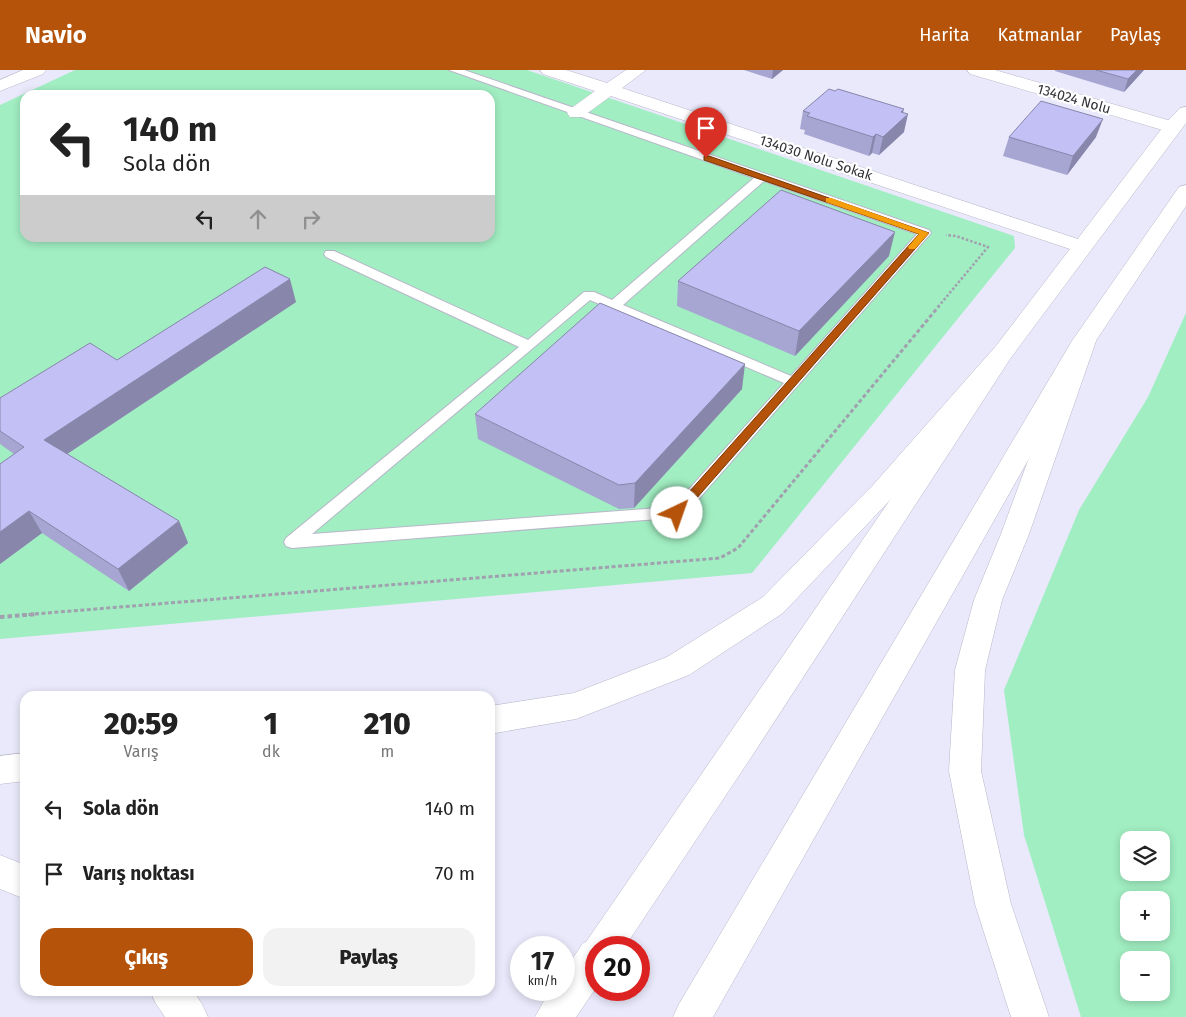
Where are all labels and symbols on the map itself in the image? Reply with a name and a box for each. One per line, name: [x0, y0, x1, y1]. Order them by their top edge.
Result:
street label: 134024 Nolu: [1035, 80, 1113, 118]
pin: [685, 107, 727, 158]
street label: 134030 Nolu Sokak: [757, 132, 875, 185]
position arrow: [650, 486, 702, 538]
speed limit sign: 20: [585, 936, 650, 1001]

